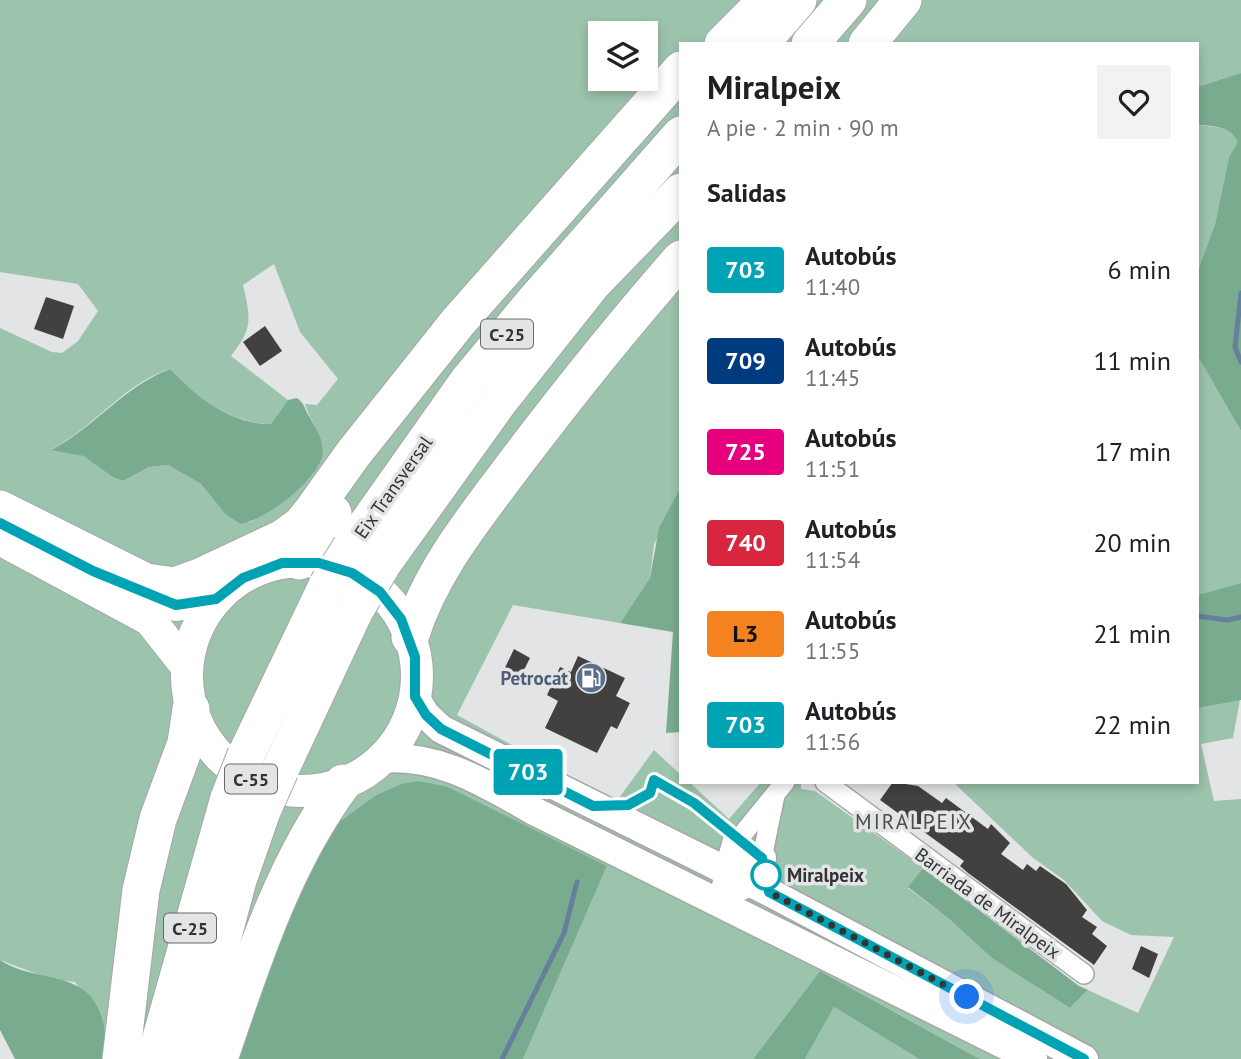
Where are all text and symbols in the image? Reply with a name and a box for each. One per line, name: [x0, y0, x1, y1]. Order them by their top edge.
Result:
map controls: [588, 21, 658, 91]
button: layers: [588, 21, 658, 91]
text: Miralpeix: [707, 65, 841, 108]
button: heart: [1097, 65, 1171, 139]
text: A pie · 2 min · 90 m: [707, 113, 899, 142]
text: Salidas: [707, 176, 786, 209]
text: Autobús: [805, 239, 897, 272]
text: 6 min: [1108, 253, 1171, 286]
text: 703: [725, 254, 766, 285]
text: 11:40: [805, 272, 860, 301]
road number: C-25: [481, 320, 533, 348]
text: Autobús: [805, 330, 897, 363]
text: 11 min: [1093, 344, 1171, 377]
text: 709: [725, 345, 766, 376]
text: 11:45: [805, 363, 860, 392]
text: Autobús: [805, 421, 897, 454]
street label: Eix Transversal: [349, 431, 437, 543]
text: 17 min: [1095, 435, 1171, 468]
text: 725: [725, 436, 766, 467]
text: 11:51: [805, 454, 860, 483]
text: Autobús: [805, 512, 897, 545]
text: 20 min: [1093, 526, 1171, 559]
text: 740: [725, 527, 766, 558]
text: 11:54: [805, 545, 860, 574]
text: Autobús: [805, 603, 897, 636]
text: 21 min: [1093, 617, 1171, 650]
text: L3: [733, 618, 758, 649]
text: 11:55: [805, 636, 860, 665]
fuel station icon: Petrocat: [574, 661, 608, 695]
place label: Petrocat: [500, 666, 568, 690]
text: Autobús: [805, 694, 897, 727]
text: 22 min: [1093, 708, 1171, 741]
text: 703: [725, 709, 766, 740]
text: 11:56: [805, 727, 860, 756]
line badge: 703: [488, 749, 568, 795]
text: 703: [508, 756, 548, 787]
road number: C-55: [225, 764, 277, 794]
district label: MIRALPEIX: [855, 808, 973, 835]
street label: Barriada de Miralpeix: [911, 842, 1066, 964]
marker: Miralpeix: [751, 860, 781, 890]
place label: Miralpeix: [787, 863, 864, 887]
road number: C-25: [164, 914, 216, 943]
your location: [949, 979, 984, 1014]

